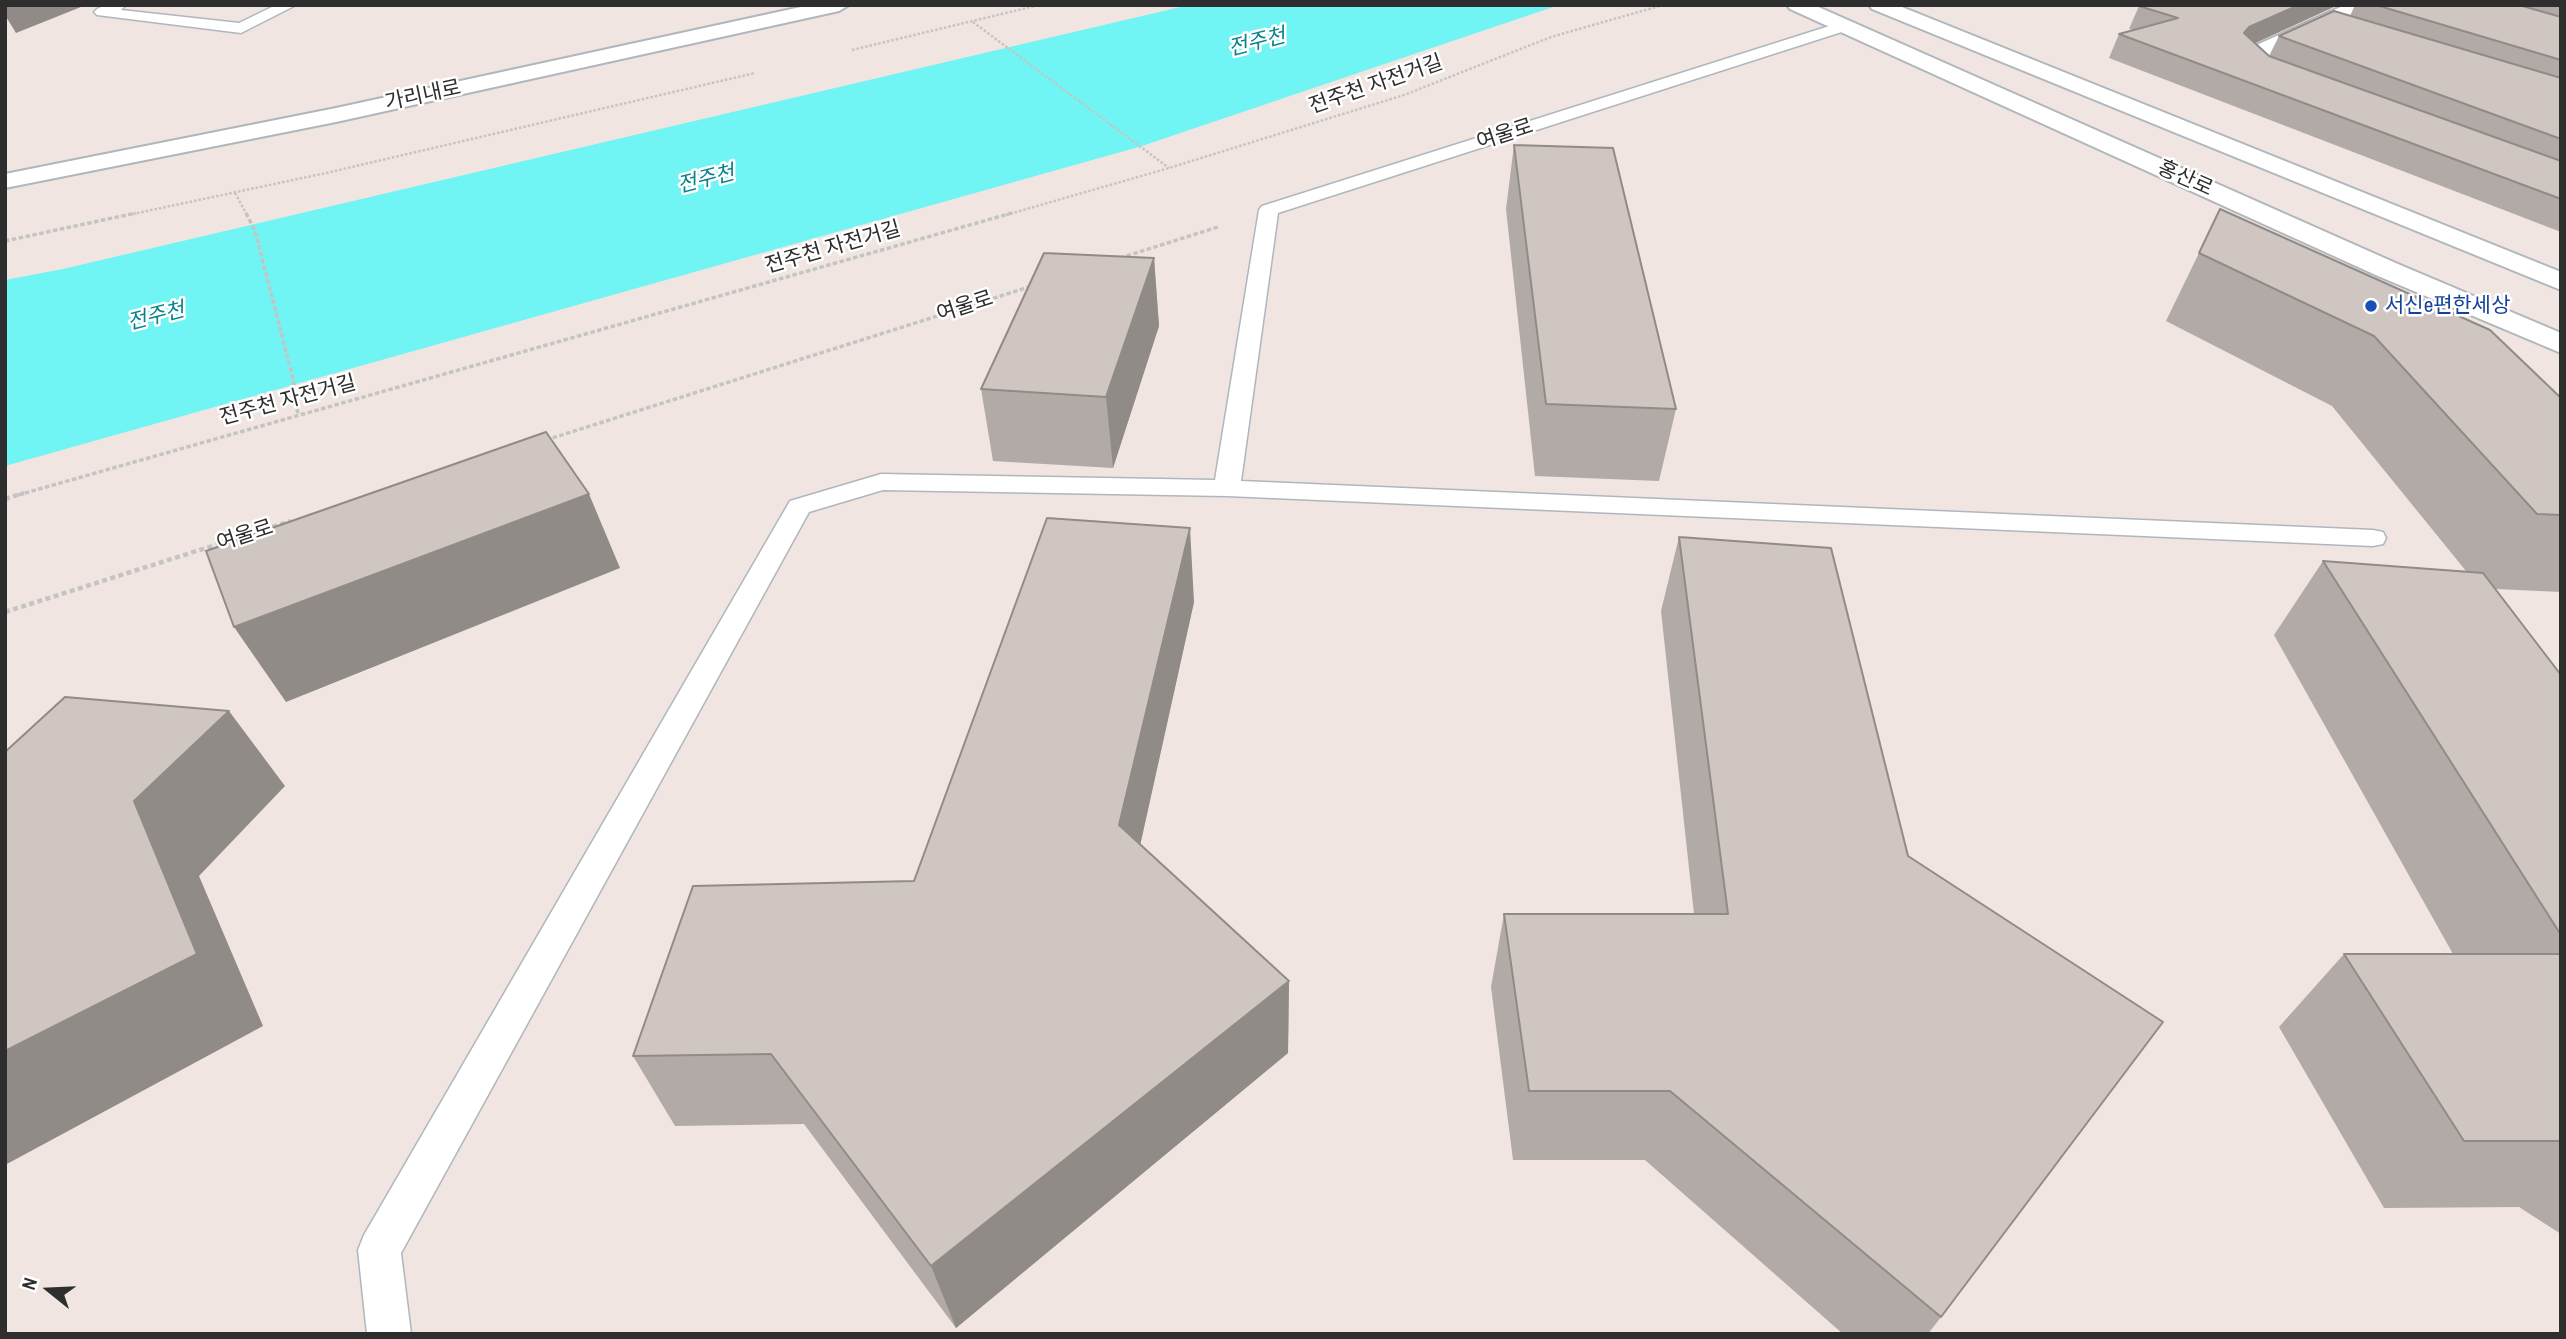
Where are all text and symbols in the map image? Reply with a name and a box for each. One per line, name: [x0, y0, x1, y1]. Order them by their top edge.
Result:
water label: 전주천: [1226, 24, 1288, 62]
street label: 전주천 자전거길: [1306, 50, 1446, 120]
street label: 가리내로: [383, 76, 463, 116]
street label: 여울로: [1474, 114, 1536, 156]
street label: 홍산로: [2153, 156, 2217, 202]
water label: 전주천: [675, 161, 737, 199]
street label: 전주천 자전거길: [762, 217, 904, 279]
street label: 여울로: [934, 286, 996, 328]
place label: 서신e편한세상: [2385, 293, 2510, 319]
water label: 전주천: [125, 298, 187, 336]
marker: 서신e편한세상: [2363, 298, 2379, 314]
street label: 전주천 자전거길: [217, 371, 359, 431]
street label: 여울로: [214, 515, 276, 557]
north arrow: [14, 1255, 84, 1325]
text: N: [15, 1274, 43, 1293]

